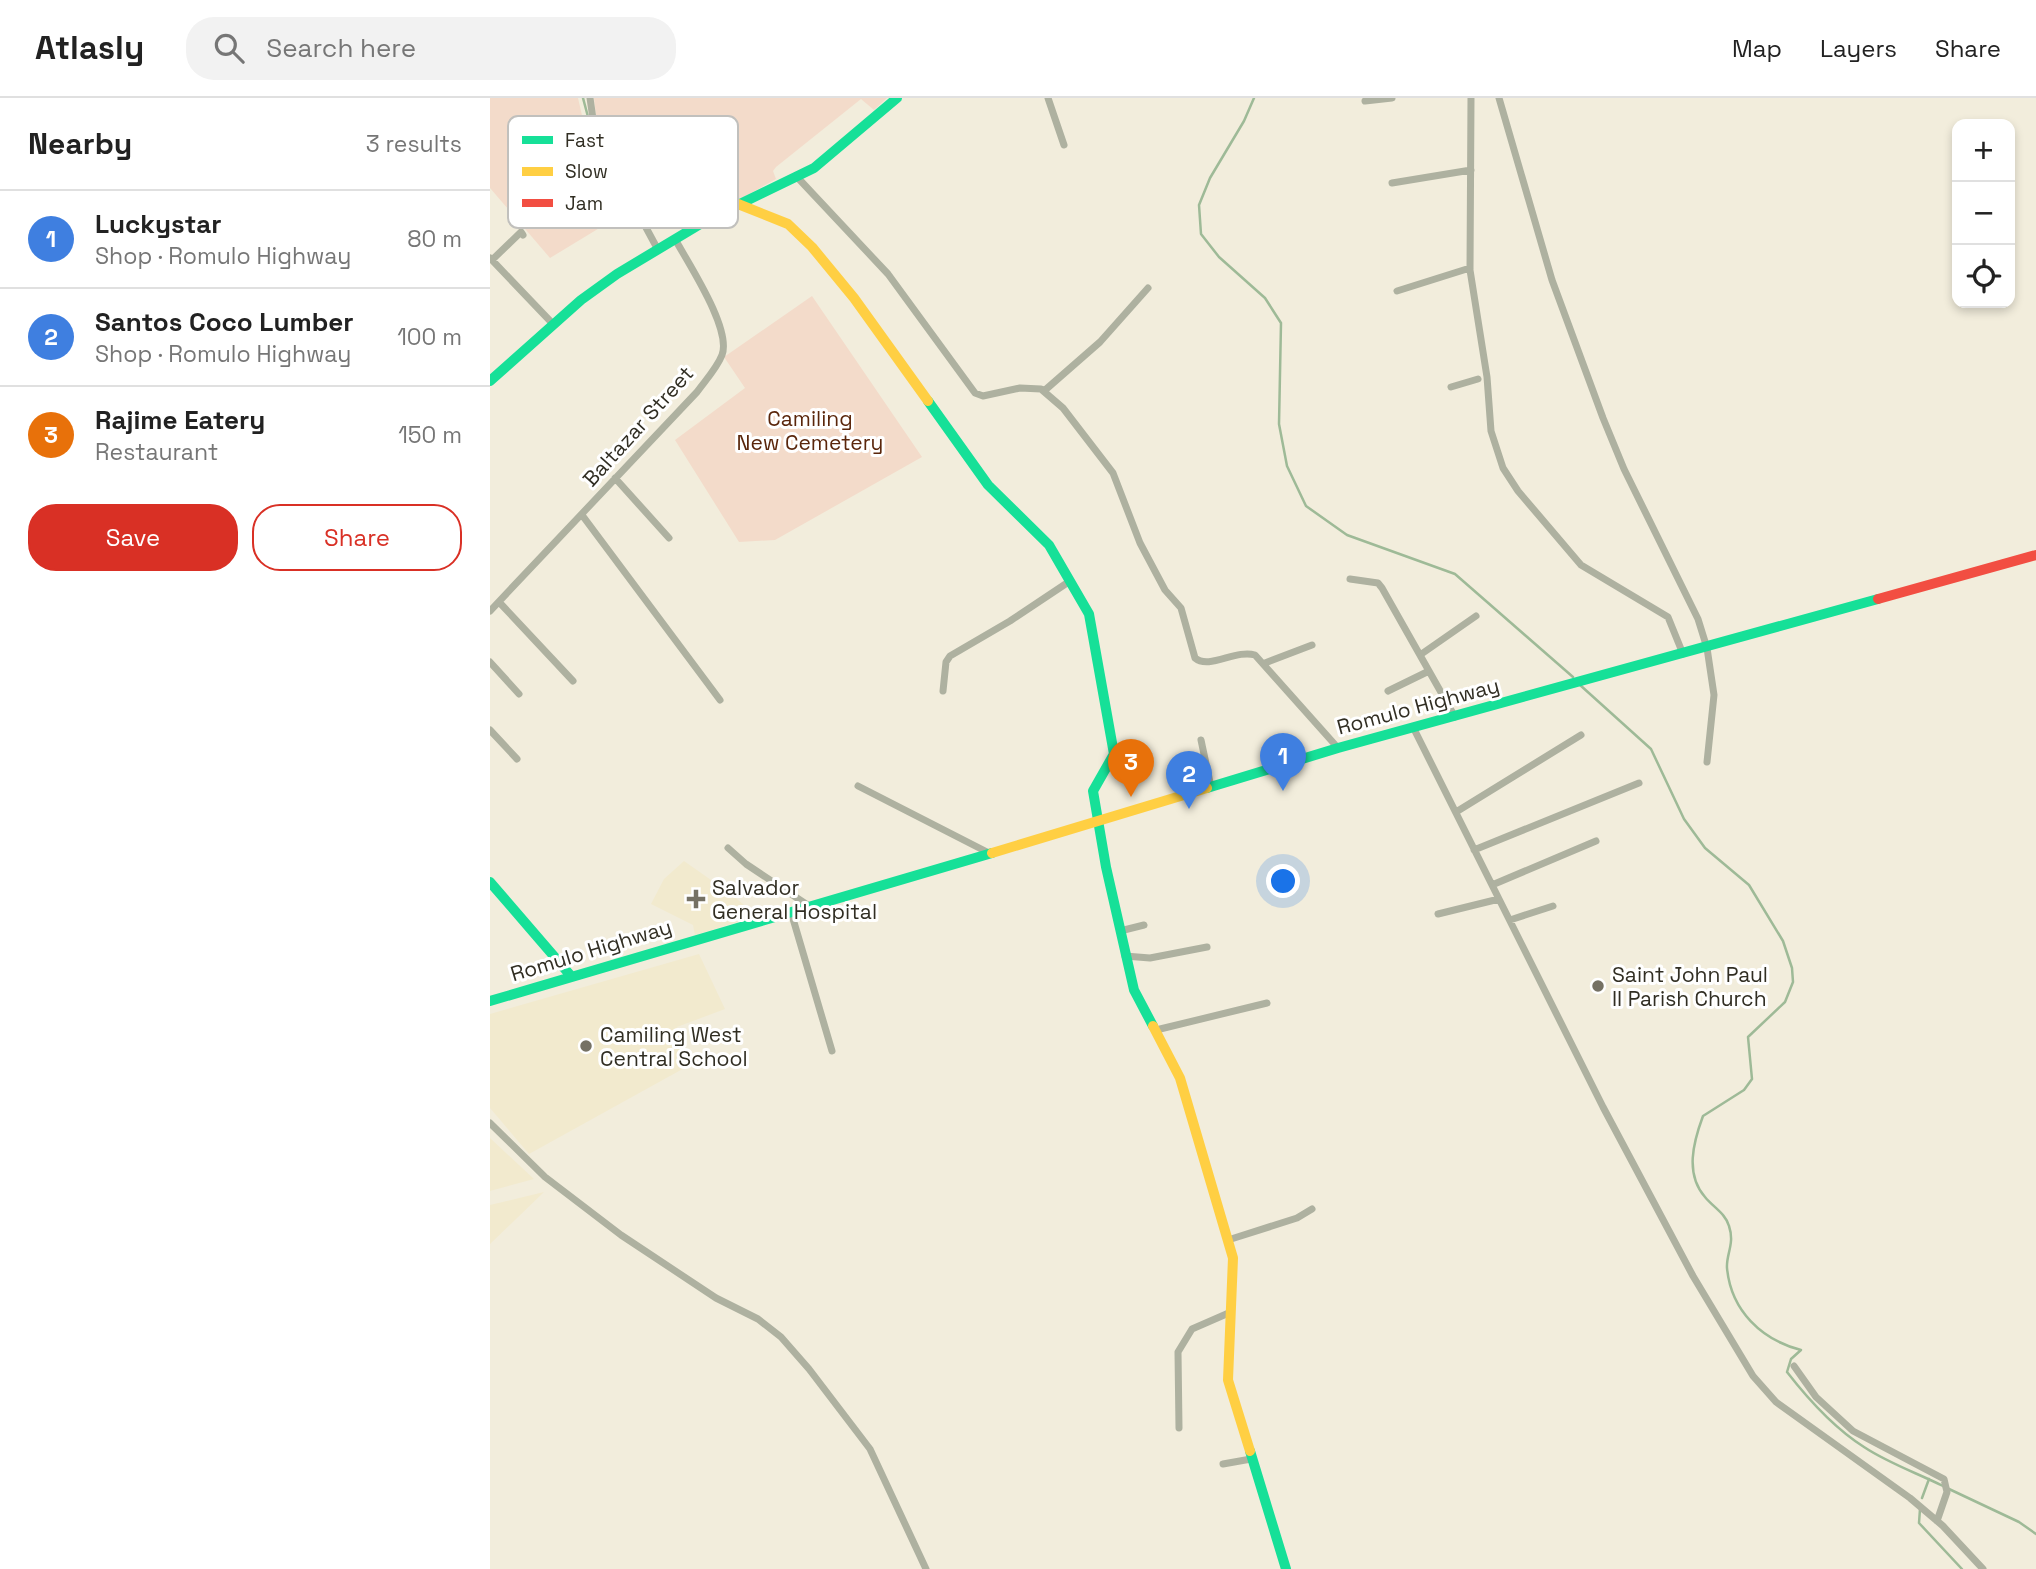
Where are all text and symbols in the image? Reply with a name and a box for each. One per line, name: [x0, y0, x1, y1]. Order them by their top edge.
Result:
search box: [186, 17, 676, 80]
text: Atlasly: [35, 27, 144, 69]
icon: search: [210, 29, 248, 67]
text: Search here: [266, 31, 416, 65]
text: Map: [1732, 33, 1782, 64]
text: Layers: [1820, 33, 1897, 64]
text: Share: [1935, 33, 2001, 64]
legend: [508, 116, 738, 228]
map controls: [1952, 119, 2015, 308]
button: +: [1952, 119, 2015, 182]
text: Nearby: [28, 124, 132, 163]
text: Fast: [565, 128, 605, 153]
text: 3 results: [366, 129, 462, 159]
text: Slow: [565, 159, 608, 184]
button: −: [1952, 182, 2015, 245]
text: Jam: [565, 191, 603, 216]
text: Luckystar: [95, 207, 222, 241]
text: 1: [46, 224, 56, 254]
text: 80 m: [407, 224, 462, 254]
text: Shop · Romulo Highway: [95, 241, 351, 271]
button: locate: [1952, 245, 2015, 308]
text: Santos Coco Lumber: [95, 305, 354, 339]
text: 2: [44, 322, 58, 352]
text: 100 m: [397, 322, 462, 352]
text: Shop · Romulo Highway: [95, 339, 351, 369]
street label: Baltazar Street: [577, 360, 699, 492]
text: Rajime Eatery: [95, 403, 265, 437]
park label: Camiling New Cemetery: [737, 405, 883, 456]
text: 3: [44, 420, 58, 450]
text: 150 m: [398, 420, 462, 450]
text: Restaurant: [95, 437, 218, 467]
button: Save: [28, 504, 238, 571]
button: Share: [252, 504, 462, 571]
street label: Romulo Highway: [1334, 671, 1502, 741]
pin: 1: [1260, 733, 1306, 791]
pin: 3: [1108, 739, 1154, 797]
pin: 2: [1166, 751, 1212, 809]
your location: [1266, 864, 1300, 898]
place label: Salvador General Hospital: [712, 874, 877, 925]
marker: Salvador General Hospital: [686, 889, 706, 909]
street label: Romulo Highway: [507, 913, 675, 987]
place label: Saint John Paul II Parish Church: [1612, 961, 1768, 1012]
marker: Saint John Paul II Parish Church: [1590, 978, 1606, 994]
place label: Camiling West Central School: [600, 1021, 748, 1072]
marker: Camiling West Central School: [578, 1038, 594, 1054]

